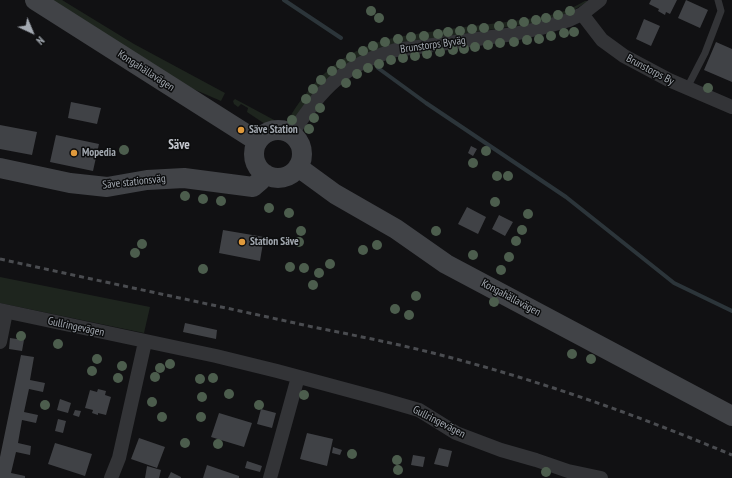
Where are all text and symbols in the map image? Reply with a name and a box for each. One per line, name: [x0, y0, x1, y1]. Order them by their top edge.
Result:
north arrow: [12, 12, 52, 52]
text: N: [33, 34, 47, 48]
street label: Brunstorps Byväg: [399, 34, 467, 56]
street label: Kongahällavägen: [115, 48, 177, 94]
street label: Brunstorps By: [624, 52, 676, 88]
place label: Säve Station: [249, 123, 298, 137]
marker: Säve Station: [236, 125, 246, 135]
district label: Säve: [168, 137, 190, 153]
place label: Mopedia: [82, 146, 116, 160]
marker: Mopedia: [69, 148, 79, 158]
street label: Säve stationsväg: [102, 172, 166, 192]
place label: Station Säve: [250, 235, 299, 249]
marker: Station Säve: [237, 237, 247, 247]
street label: Kongahällavägen: [479, 277, 543, 319]
street label: Gullringevägen: [47, 315, 105, 339]
street label: Gullringevägen: [410, 403, 468, 441]

